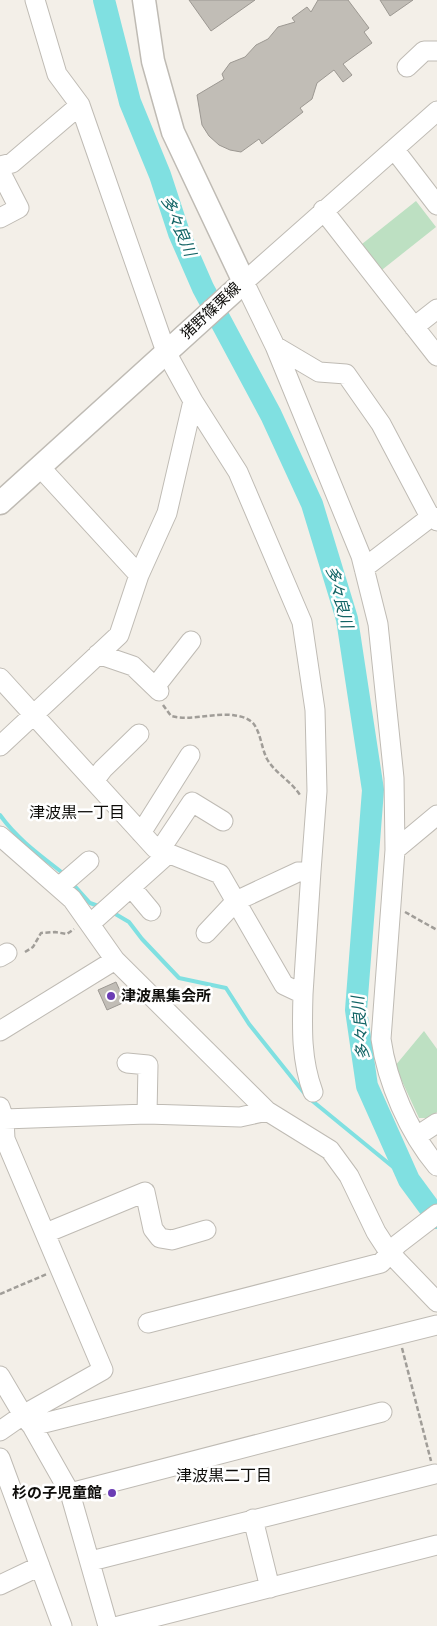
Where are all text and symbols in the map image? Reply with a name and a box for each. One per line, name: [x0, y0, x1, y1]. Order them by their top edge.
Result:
water label: 多々良川: [158, 193, 200, 260]
street label: 猪野篠栗線: [178, 279, 244, 342]
water label: 多々良川: [323, 564, 356, 632]
district label: 津波黒一丁目: [29, 805, 125, 821]
place label: 津波黒集会所: [121, 988, 211, 1004]
marker: 津波黒集会所: [105, 990, 117, 1002]
water label: 多々良川: [349, 993, 372, 1061]
district label: 津波黒二丁目: [176, 1468, 272, 1484]
place label: 杉の子児童館: [12, 1485, 102, 1501]
marker: 杉の子児童館: [106, 1487, 118, 1499]

